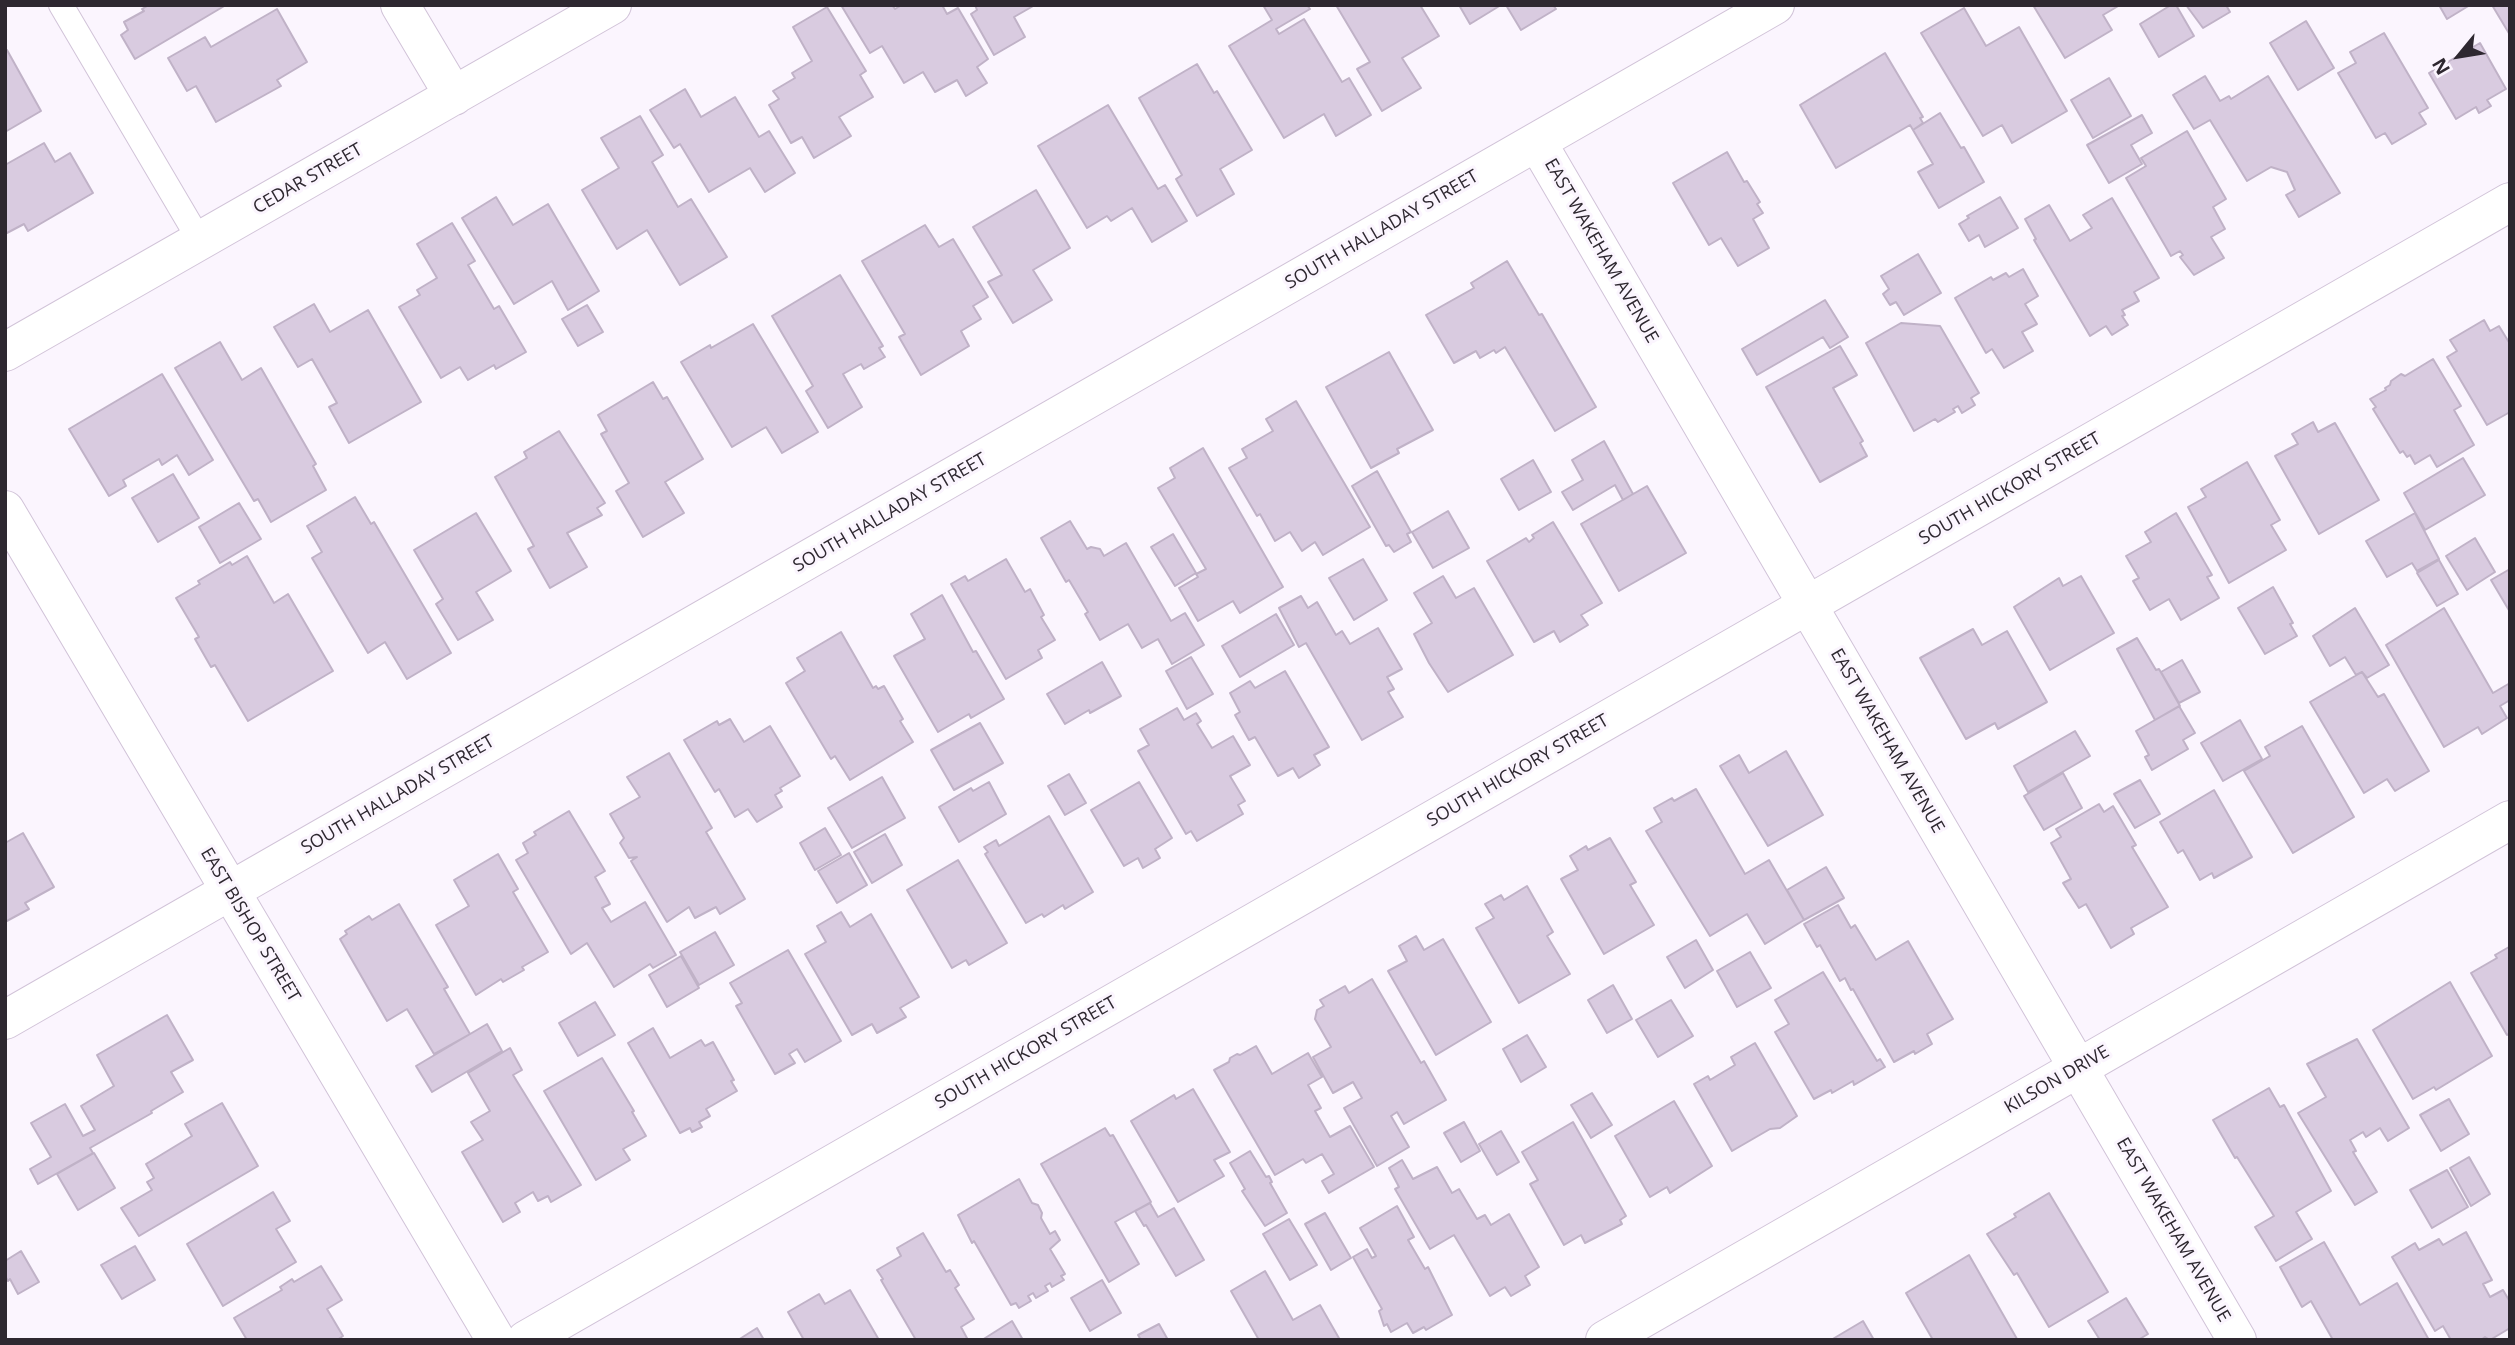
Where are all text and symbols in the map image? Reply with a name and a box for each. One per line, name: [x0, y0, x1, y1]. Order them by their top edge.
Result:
north arrow: [2424, 21, 2494, 91]
text: N: [2426, 53, 2456, 80]
street label: CEDAR STREET: [250, 139, 366, 219]
street label: EAST WAKEHAM AVENUE: [1539, 155, 1663, 347]
street label: SOUTH HALLADAY STREET: [1281, 166, 1483, 294]
street label: SOUTH HICKORY STREET: [1915, 428, 2105, 550]
street label: SOUTH HALLADAY STREET: [789, 449, 991, 577]
street label: EAST WAKEHAM AVENUE: [1825, 645, 1949, 837]
street label: SOUTH HICKORY STREET: [1423, 710, 1613, 832]
street label: SOUTH HALLADAY STREET: [297, 731, 499, 859]
street label: EAST BISHOP STREET: [195, 844, 305, 1006]
street label: SOUTH HICKORY STREET: [931, 992, 1121, 1114]
street label: KILSON DRIVE: [2001, 1041, 2113, 1119]
street label: EAST WAKEHAM AVENUE: [2111, 1134, 2235, 1326]

